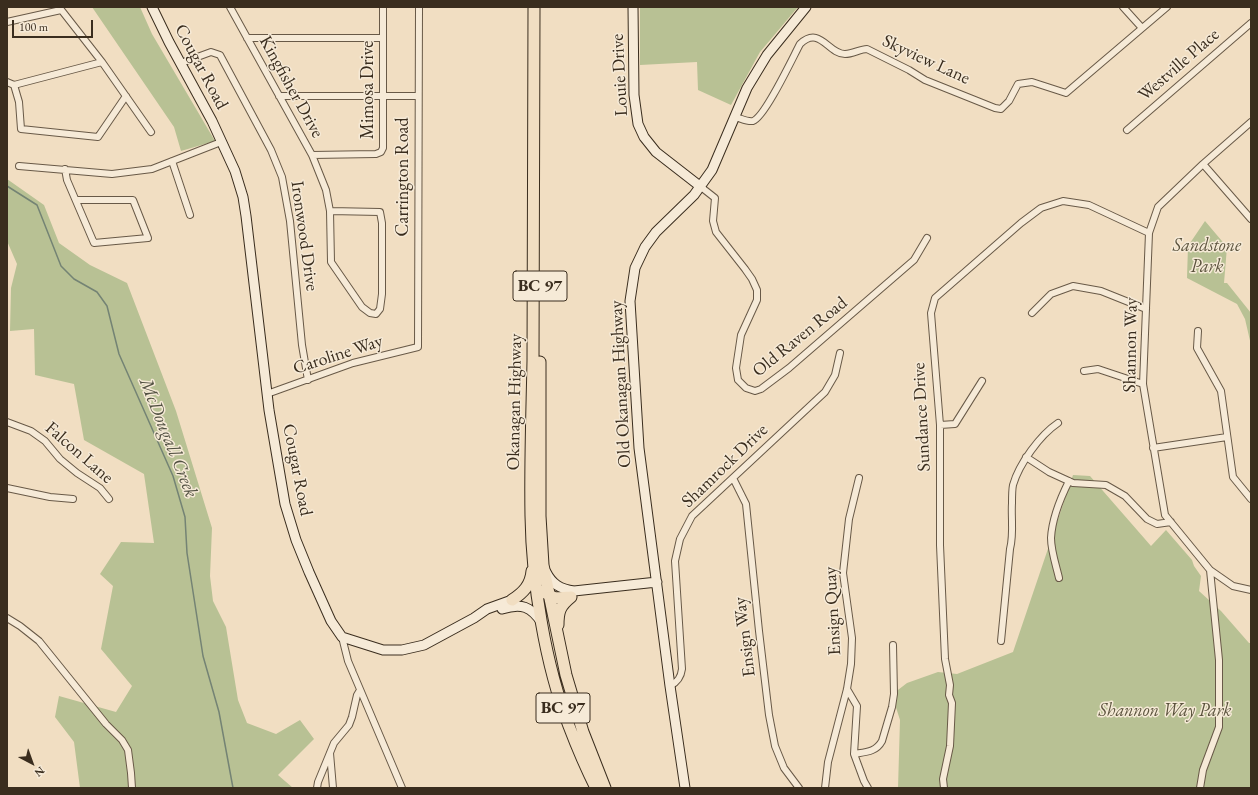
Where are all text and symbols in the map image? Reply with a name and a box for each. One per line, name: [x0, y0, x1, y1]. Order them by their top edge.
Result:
scale bar: [14, 12, 95, 38]
text: 100 m: [19, 19, 48, 35]
street label: Cougar Road: [170, 21, 232, 113]
street label: Westville Place: [1134, 24, 1224, 106]
street label: Skyview Lane: [879, 30, 973, 90]
street label: Kingfisher Drive: [254, 32, 328, 142]
street label: Louie Drive: [607, 33, 633, 117]
street label: Mimosa Drive: [357, 41, 379, 139]
street label: Carrington Road: [392, 117, 414, 237]
street label: Ironwood Drive: [286, 180, 322, 292]
park label: Sandstone Park: [1173, 235, 1241, 278]
road number: BC 97: [513, 271, 567, 301]
street label: Old Raven Road: [748, 292, 852, 382]
street label: Shannon Way: [1119, 297, 1143, 393]
street label: Old Okanagan Highway: [606, 300, 636, 468]
street label: Caroline Way: [290, 330, 386, 380]
street label: Okanagan Highway: [503, 333, 527, 471]
street label: Sundance Drive: [908, 362, 936, 472]
water label: McDougall Creek: [134, 375, 202, 501]
street label: Falcon Lane: [40, 417, 118, 489]
street label: Shamrock Drive: [677, 419, 773, 513]
street label: Cougar Road: [277, 422, 317, 518]
street label: Ensign Quay: [820, 566, 846, 656]
street label: Ensign Way: [729, 596, 761, 678]
road number: BC 97: [536, 693, 590, 723]
park label: Shannon Way Park: [1098, 700, 1232, 722]
north arrow: [12, 743, 52, 783]
text: N: [32, 764, 48, 780]

